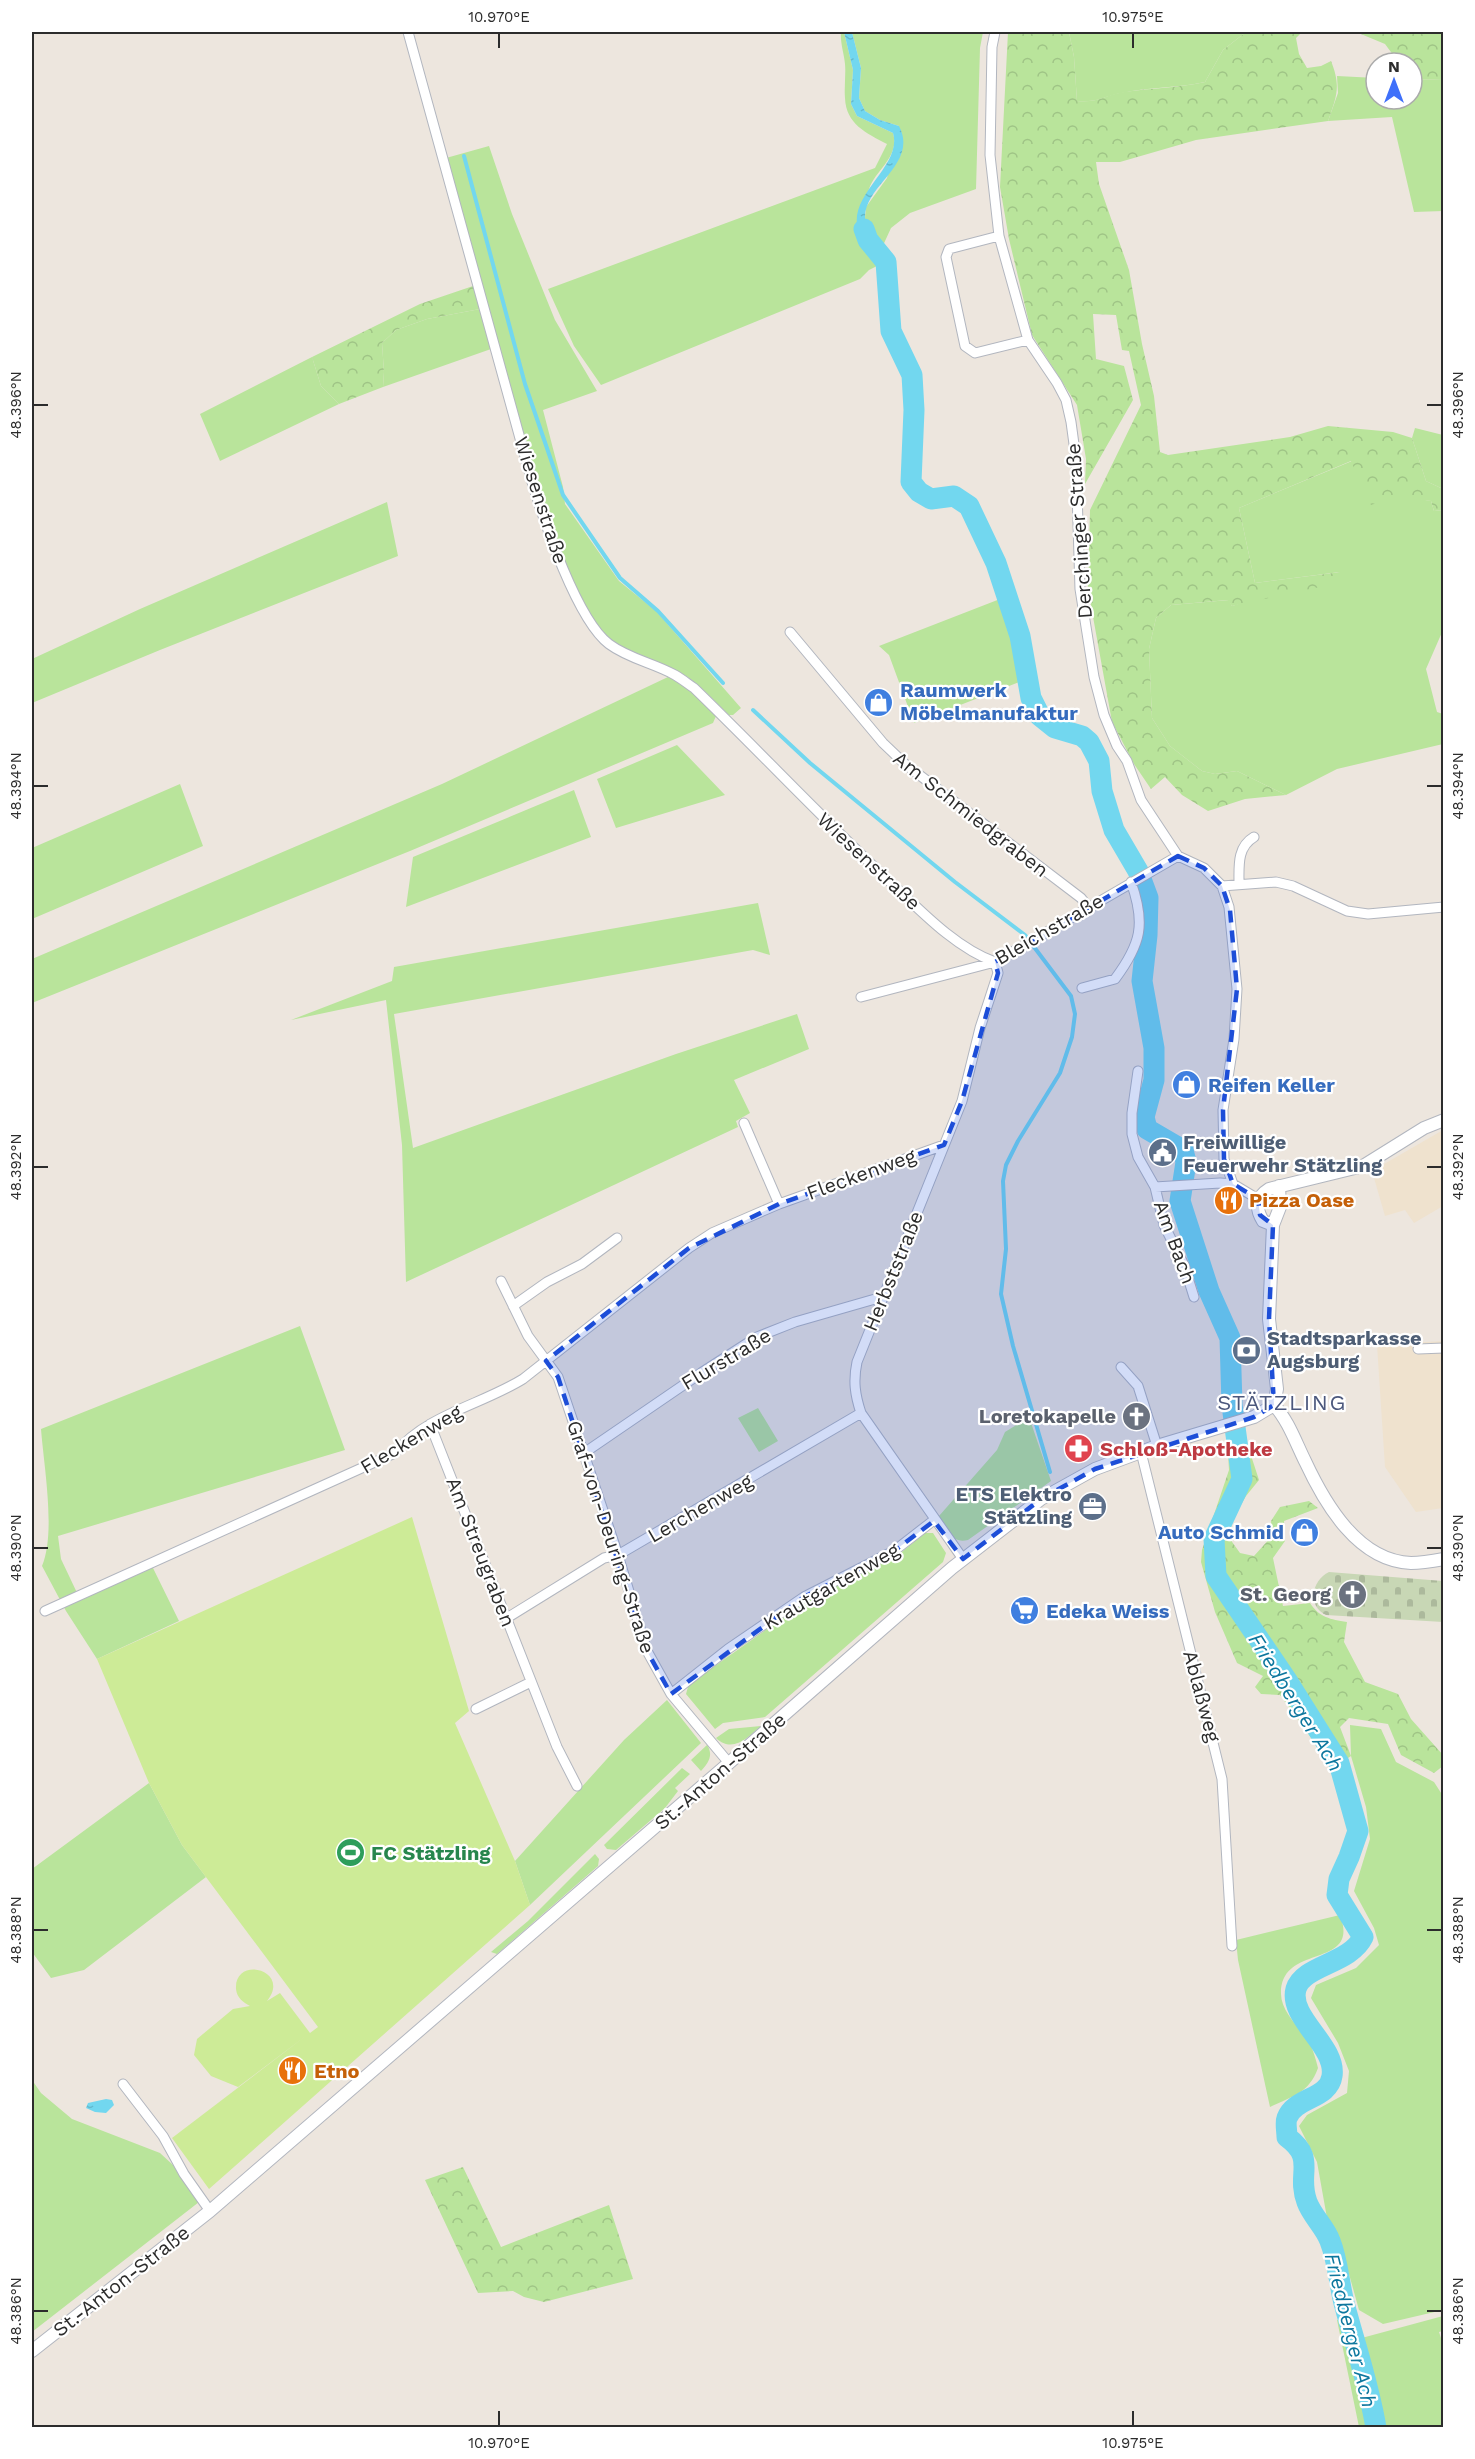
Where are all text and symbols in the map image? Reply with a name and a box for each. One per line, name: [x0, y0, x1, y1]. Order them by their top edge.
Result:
text: 10.970°E: [468, 8, 530, 26]
text: 10.975°E: [1102, 8, 1164, 26]
north arrow: [1364, 51, 1424, 111]
text: N: [1388, 57, 1400, 76]
text: 48.396°N: [7, 371, 25, 439]
text: 48.396°N: [1449, 371, 1467, 439]
street label: Wiesenstraße: [509, 433, 573, 567]
street label: Derchinger Straße: [1061, 442, 1097, 620]
place label: Raumwerk Möbelmanufaktur: [900, 678, 1078, 725]
shop icon: Raumwerk Möbelmanufaktur: [863, 686, 895, 718]
street label: Am Schmiedgraben: [889, 746, 1053, 882]
text: 48.394°N: [7, 752, 25, 820]
text: 48.394°N: [1449, 752, 1467, 820]
street label: Wiesenstraße: [812, 807, 926, 915]
street label: Bleichstraße: [990, 888, 1108, 970]
shop icon: Reifen Keller: [1171, 1069, 1203, 1101]
place label: Reifen Keller: [1208, 1073, 1335, 1097]
place label: Freiwillige Feuerwehr Stätzling: [1183, 1130, 1383, 1177]
text: 48.392°N: [7, 1133, 25, 1201]
text: 48.392°N: [1449, 1133, 1467, 1201]
public building icon: Freiwillige Feuerwehr Stätzling: [1146, 1137, 1178, 1169]
street label: Fleckenweg: [803, 1143, 919, 1205]
restaurant icon: Pizza Oase: [1212, 1184, 1244, 1216]
place label: Pizza Oase: [1249, 1188, 1354, 1212]
street label: Am Bach: [1149, 1197, 1201, 1287]
street label: Herbststraße: [858, 1207, 928, 1335]
street label: Flurstraße: [677, 1323, 775, 1395]
place label: Stadtsparkasse Augsburg: [1267, 1326, 1422, 1373]
bank icon: Stadtsparkasse Augsburg: [1230, 1334, 1262, 1366]
district label: STÄTZLING: [1217, 1390, 1347, 1415]
street label: Fleckenweg: [356, 1399, 467, 1479]
church icon: Loretokapelle: [1121, 1400, 1153, 1432]
place label: Loretokapelle: [979, 1404, 1116, 1428]
street label: Graf-von-Deuring-Straße: [562, 1417, 660, 1657]
pharmacy icon: Schloß-Apotheke: [1063, 1433, 1095, 1465]
place label: Schloß-Apotheke: [1100, 1437, 1273, 1461]
street label: Lerchenweg: [643, 1468, 757, 1548]
street label: Am Streugraben: [441, 1474, 521, 1630]
place label: ETS Elektro Stätzling: [956, 1482, 1073, 1529]
office icon: ETS Elektro Stätzling: [1077, 1490, 1109, 1522]
text: 48.390°N: [7, 1514, 25, 1582]
text: 48.390°N: [1449, 1514, 1467, 1582]
shop icon: Auto Schmid: [1289, 1516, 1321, 1548]
place label: Auto Schmid: [1158, 1520, 1284, 1544]
street label: Krautgartenweg: [759, 1537, 904, 1635]
church icon: St. Georg: [1336, 1578, 1368, 1610]
place label: St. Georg: [1240, 1582, 1332, 1606]
supermarket icon: Edeka Weiss: [1009, 1595, 1041, 1627]
place label: Edeka Weiss: [1046, 1599, 1170, 1623]
water label: Friedberger Ach: [1243, 1628, 1349, 1776]
street label: Ablaßweg: [1178, 1648, 1226, 1745]
street label: St.-Anton-Straße: [649, 1707, 791, 1835]
sports icon: FC Stätzling: [334, 1837, 366, 1869]
place label: FC Stätzling: [371, 1841, 491, 1865]
text: 48.388°N: [7, 1896, 25, 1964]
text: 48.388°N: [1449, 1896, 1467, 1964]
restaurant icon: Etno: [277, 2055, 309, 2087]
place label: Etno: [314, 2059, 360, 2083]
street label: St.-Anton-Straße: [48, 2220, 194, 2342]
water label: Friedberger Ach: [1320, 2250, 1382, 2410]
text: 48.386°N: [7, 2277, 25, 2345]
text: 48.386°N: [1449, 2277, 1467, 2345]
text: 10.970°E: [468, 2434, 530, 2452]
text: 10.975°E: [1102, 2434, 1164, 2452]

